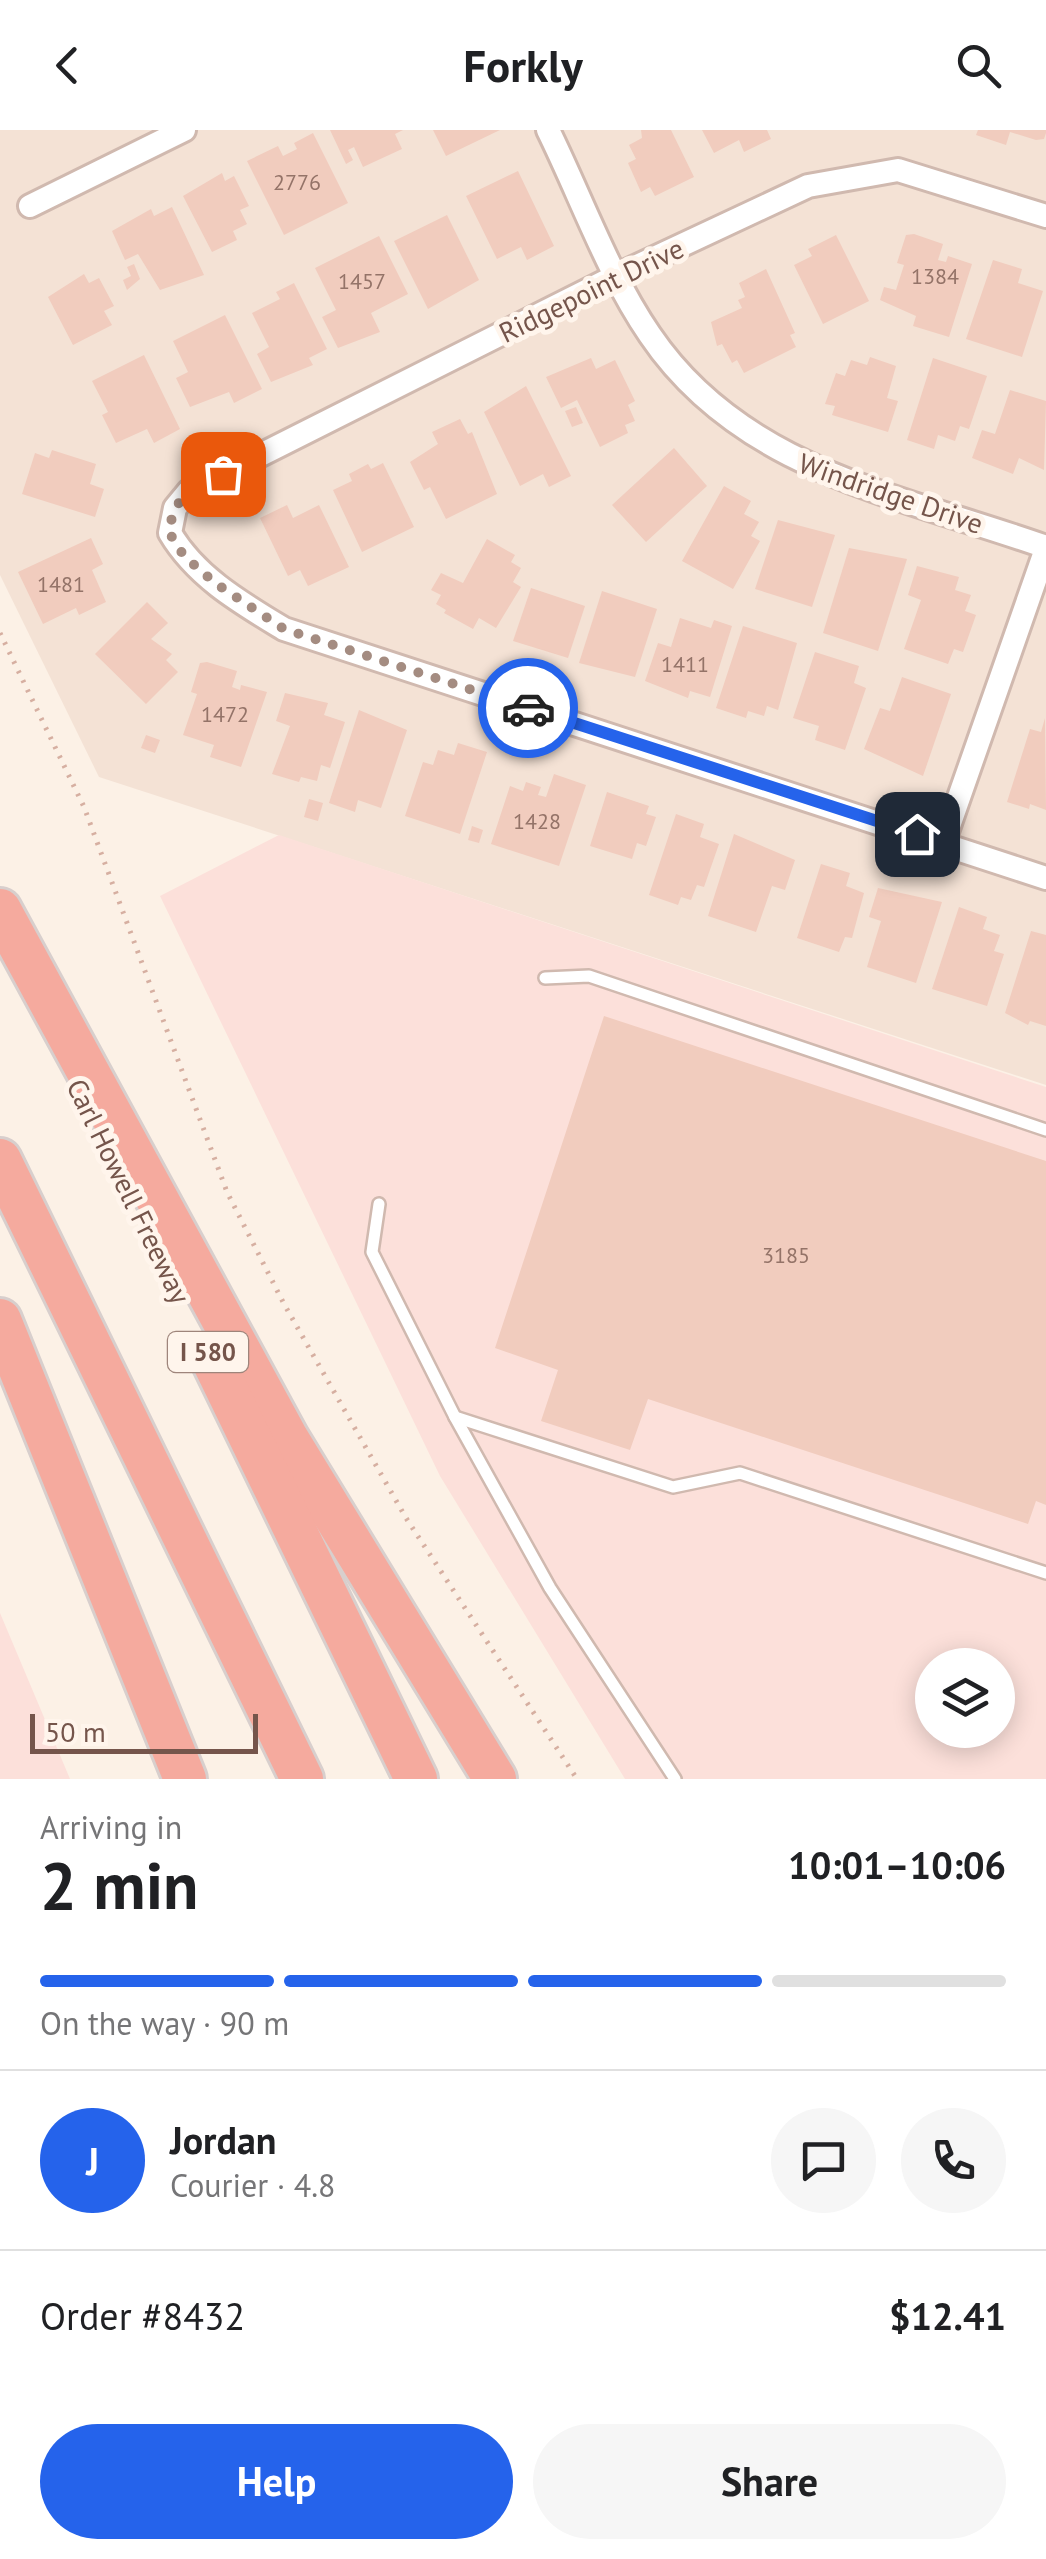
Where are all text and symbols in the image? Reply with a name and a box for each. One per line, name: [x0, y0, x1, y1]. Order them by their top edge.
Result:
text: Forkly: [463, 36, 583, 94]
icon: back: [40, 38, 95, 93]
icon: search: [951, 38, 1006, 93]
house number: 2776: [273, 168, 321, 196]
street label: Ridgepoint Drive: [492, 229, 690, 351]
house number: 1384: [911, 262, 959, 290]
house number: 1457: [338, 267, 386, 295]
pin: [181, 432, 266, 517]
street label: Windridge Drive: [794, 444, 988, 542]
icon: bag: [196, 447, 251, 502]
house number: 1481: [37, 570, 85, 598]
house number: 1411: [661, 650, 709, 678]
courier: [478, 658, 578, 758]
icon: car: [501, 681, 556, 736]
house number: 1472: [201, 700, 249, 728]
pin: [875, 792, 960, 877]
house number: 1428: [513, 807, 561, 835]
icon: home: [890, 807, 945, 862]
street label: Carl Howell Freeway: [59, 1072, 199, 1310]
house number: 3185: [762, 1241, 810, 1269]
road number: I 580: [168, 1332, 248, 1372]
map controls: [915, 1648, 1015, 1748]
button: layers: [915, 1648, 1015, 1748]
scale bar: [30, 1709, 258, 1754]
text: 50 m: [45, 1713, 106, 1750]
text: Arriving in: [40, 1806, 182, 1848]
text: 10:01–10:06: [788, 1840, 1006, 1889]
text: 2 min: [40, 1843, 199, 1927]
text: On the way · 90 m: [40, 2002, 289, 2044]
button: chat: [771, 2108, 876, 2213]
button: phone: [901, 2108, 1006, 2213]
text: Jordan: [170, 2115, 276, 2164]
text: J: [86, 2136, 99, 2185]
text: Courier · 4.8: [170, 2164, 336, 2206]
text: Order #8432: [40, 2291, 245, 2340]
text: $12.41: [889, 2291, 1006, 2340]
button: Help: [40, 2424, 513, 2539]
button: Share: [533, 2424, 1006, 2539]

